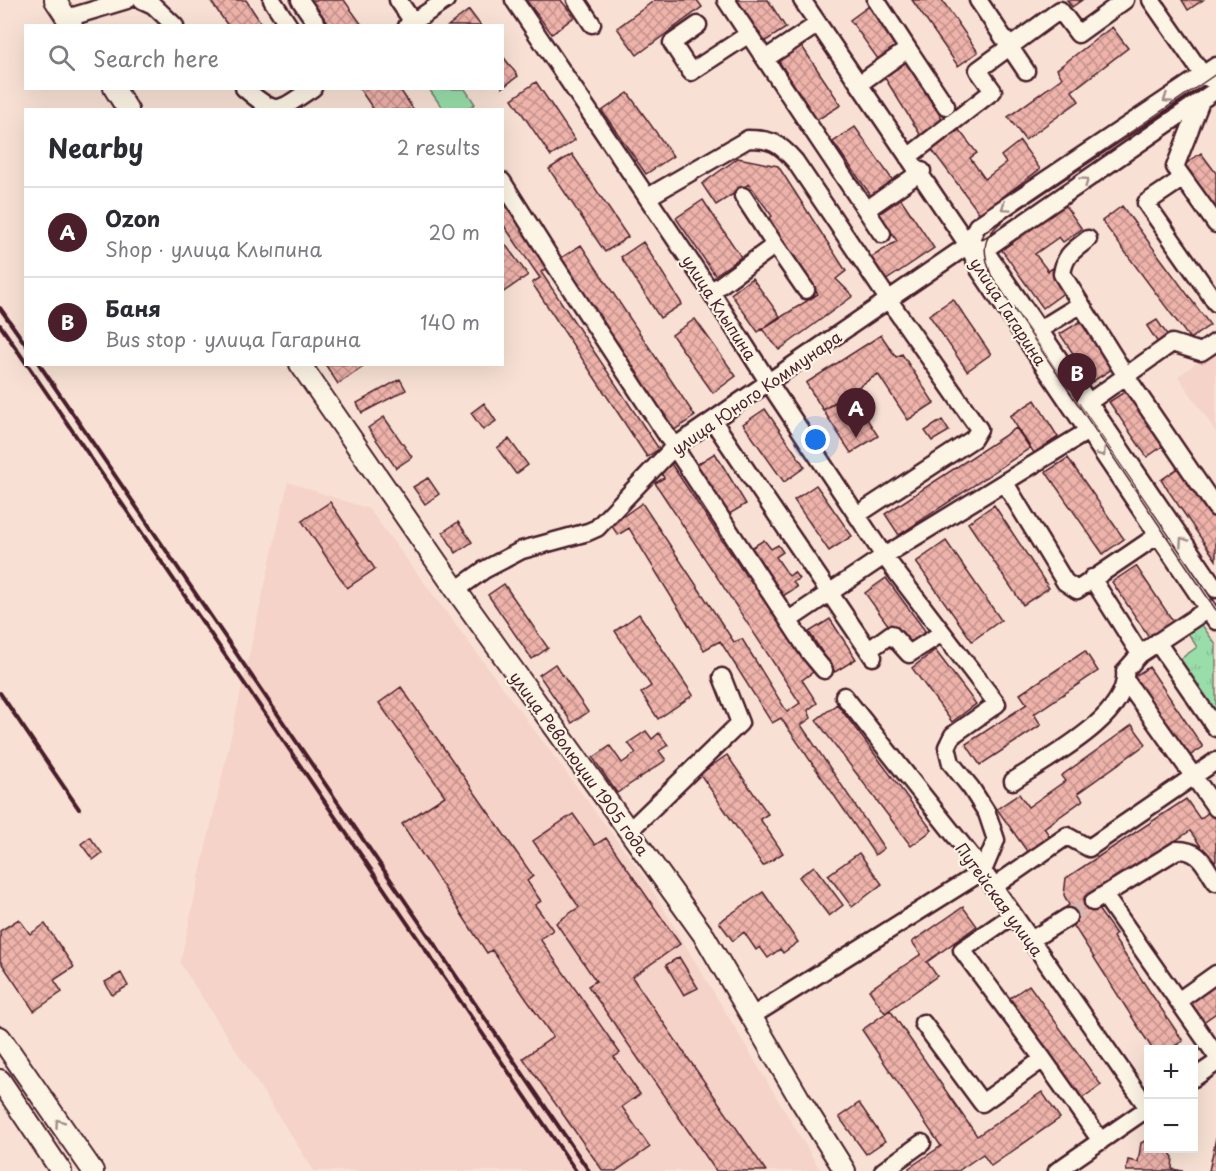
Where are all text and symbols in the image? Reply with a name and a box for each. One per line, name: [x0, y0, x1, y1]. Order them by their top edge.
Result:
search box: [24, 24, 504, 90]
icon: search: [45, 41, 78, 74]
text: Search here: [93, 41, 219, 74]
one-way arrow: [1163, 92, 1174, 103]
text: Nearby: [48, 128, 143, 167]
text: 2 results: [397, 132, 480, 162]
one-way arrow: [1078, 177, 1089, 188]
one-way arrow: [1001, 200, 1012, 211]
text: Ozon: [105, 201, 160, 234]
text: A: [60, 217, 75, 247]
text: 20 m: [428, 217, 480, 247]
text: Shop · улица Клыпина: [105, 234, 322, 264]
street label: улица Клыпина: [677, 250, 763, 364]
street label: улица Гагарина: [965, 252, 1053, 370]
text: Баня: [105, 291, 161, 324]
text: B: [61, 307, 74, 337]
text: 140 m: [420, 307, 480, 337]
text: Bus stop · улица Гагарина: [105, 324, 361, 354]
street label: улица Юного Коммунара: [666, 324, 846, 460]
pin: B: [1058, 354, 1096, 403]
pin: A: [836, 388, 876, 438]
your location: [801, 425, 830, 454]
one-way arrow: [1095, 446, 1106, 457]
one-way arrow: [1179, 536, 1190, 547]
street label: улица Революции 1905 года: [505, 666, 655, 860]
street label: Путейская улица: [950, 837, 1050, 961]
map controls: [1144, 1045, 1198, 1153]
button: +: [1144, 1045, 1198, 1099]
button: −: [1144, 1099, 1198, 1153]
one-way arrow: [55, 1119, 66, 1130]

